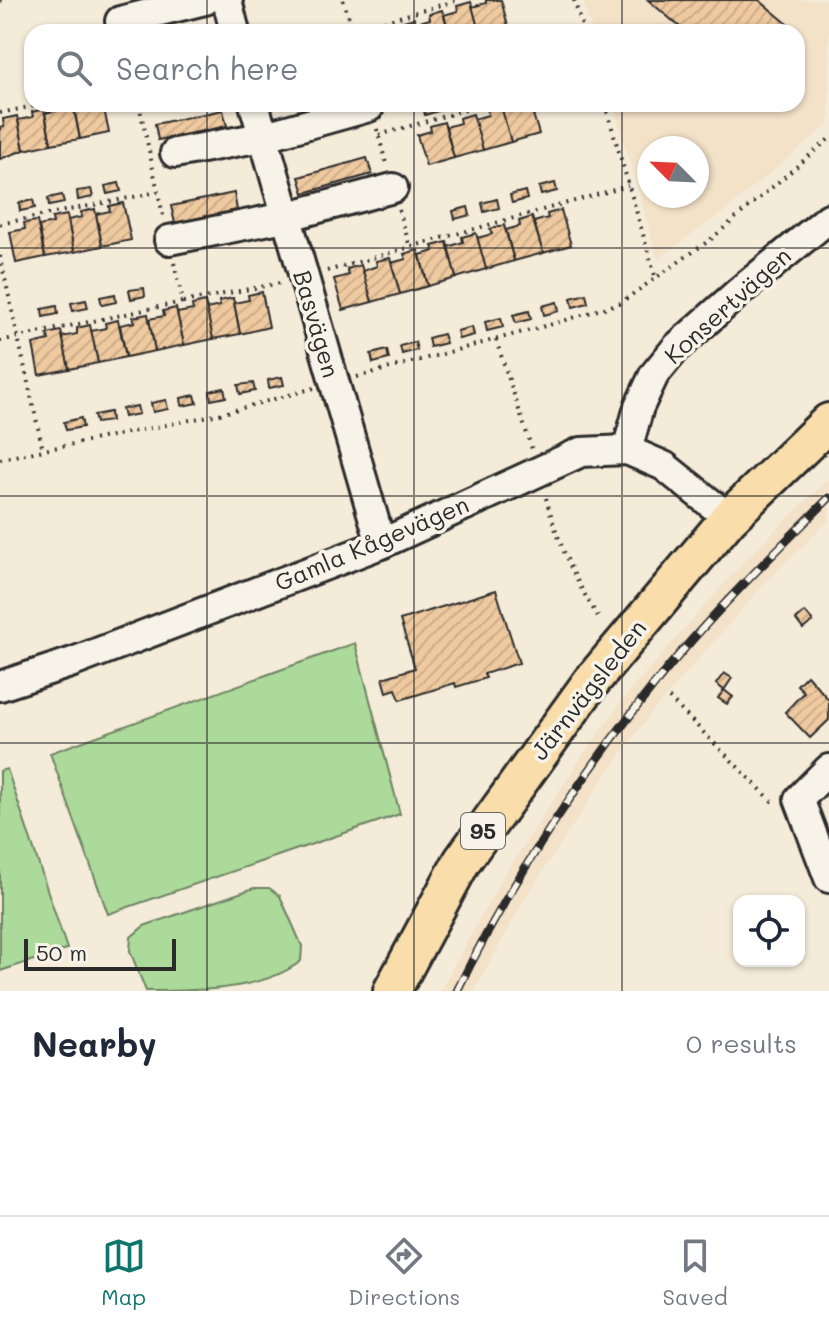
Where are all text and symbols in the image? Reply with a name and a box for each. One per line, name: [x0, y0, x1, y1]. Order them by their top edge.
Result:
search box: [24, 24, 805, 112]
icon: search: [52, 46, 96, 90]
text: Search here: [116, 48, 299, 88]
north arrow: [637, 136, 709, 208]
street label: Konsertvägen: [657, 240, 797, 370]
street label: Basvägen: [287, 266, 348, 381]
street label: Gamla Kågevägen: [270, 488, 473, 597]
street label: Järnvägsleden: [523, 613, 652, 766]
road number: 95: [461, 813, 505, 849]
map controls: [733, 895, 805, 967]
button: locate: [733, 895, 805, 967]
scale bar: [24, 935, 176, 971]
text: 50 m: [36, 938, 87, 967]
text: Nearby: [32, 1021, 157, 1066]
text: 0 results: [686, 1026, 797, 1060]
tab: Map: [101, 1234, 146, 1311]
tab: Directions: [348, 1234, 460, 1311]
tab: Saved: [663, 1234, 728, 1311]

